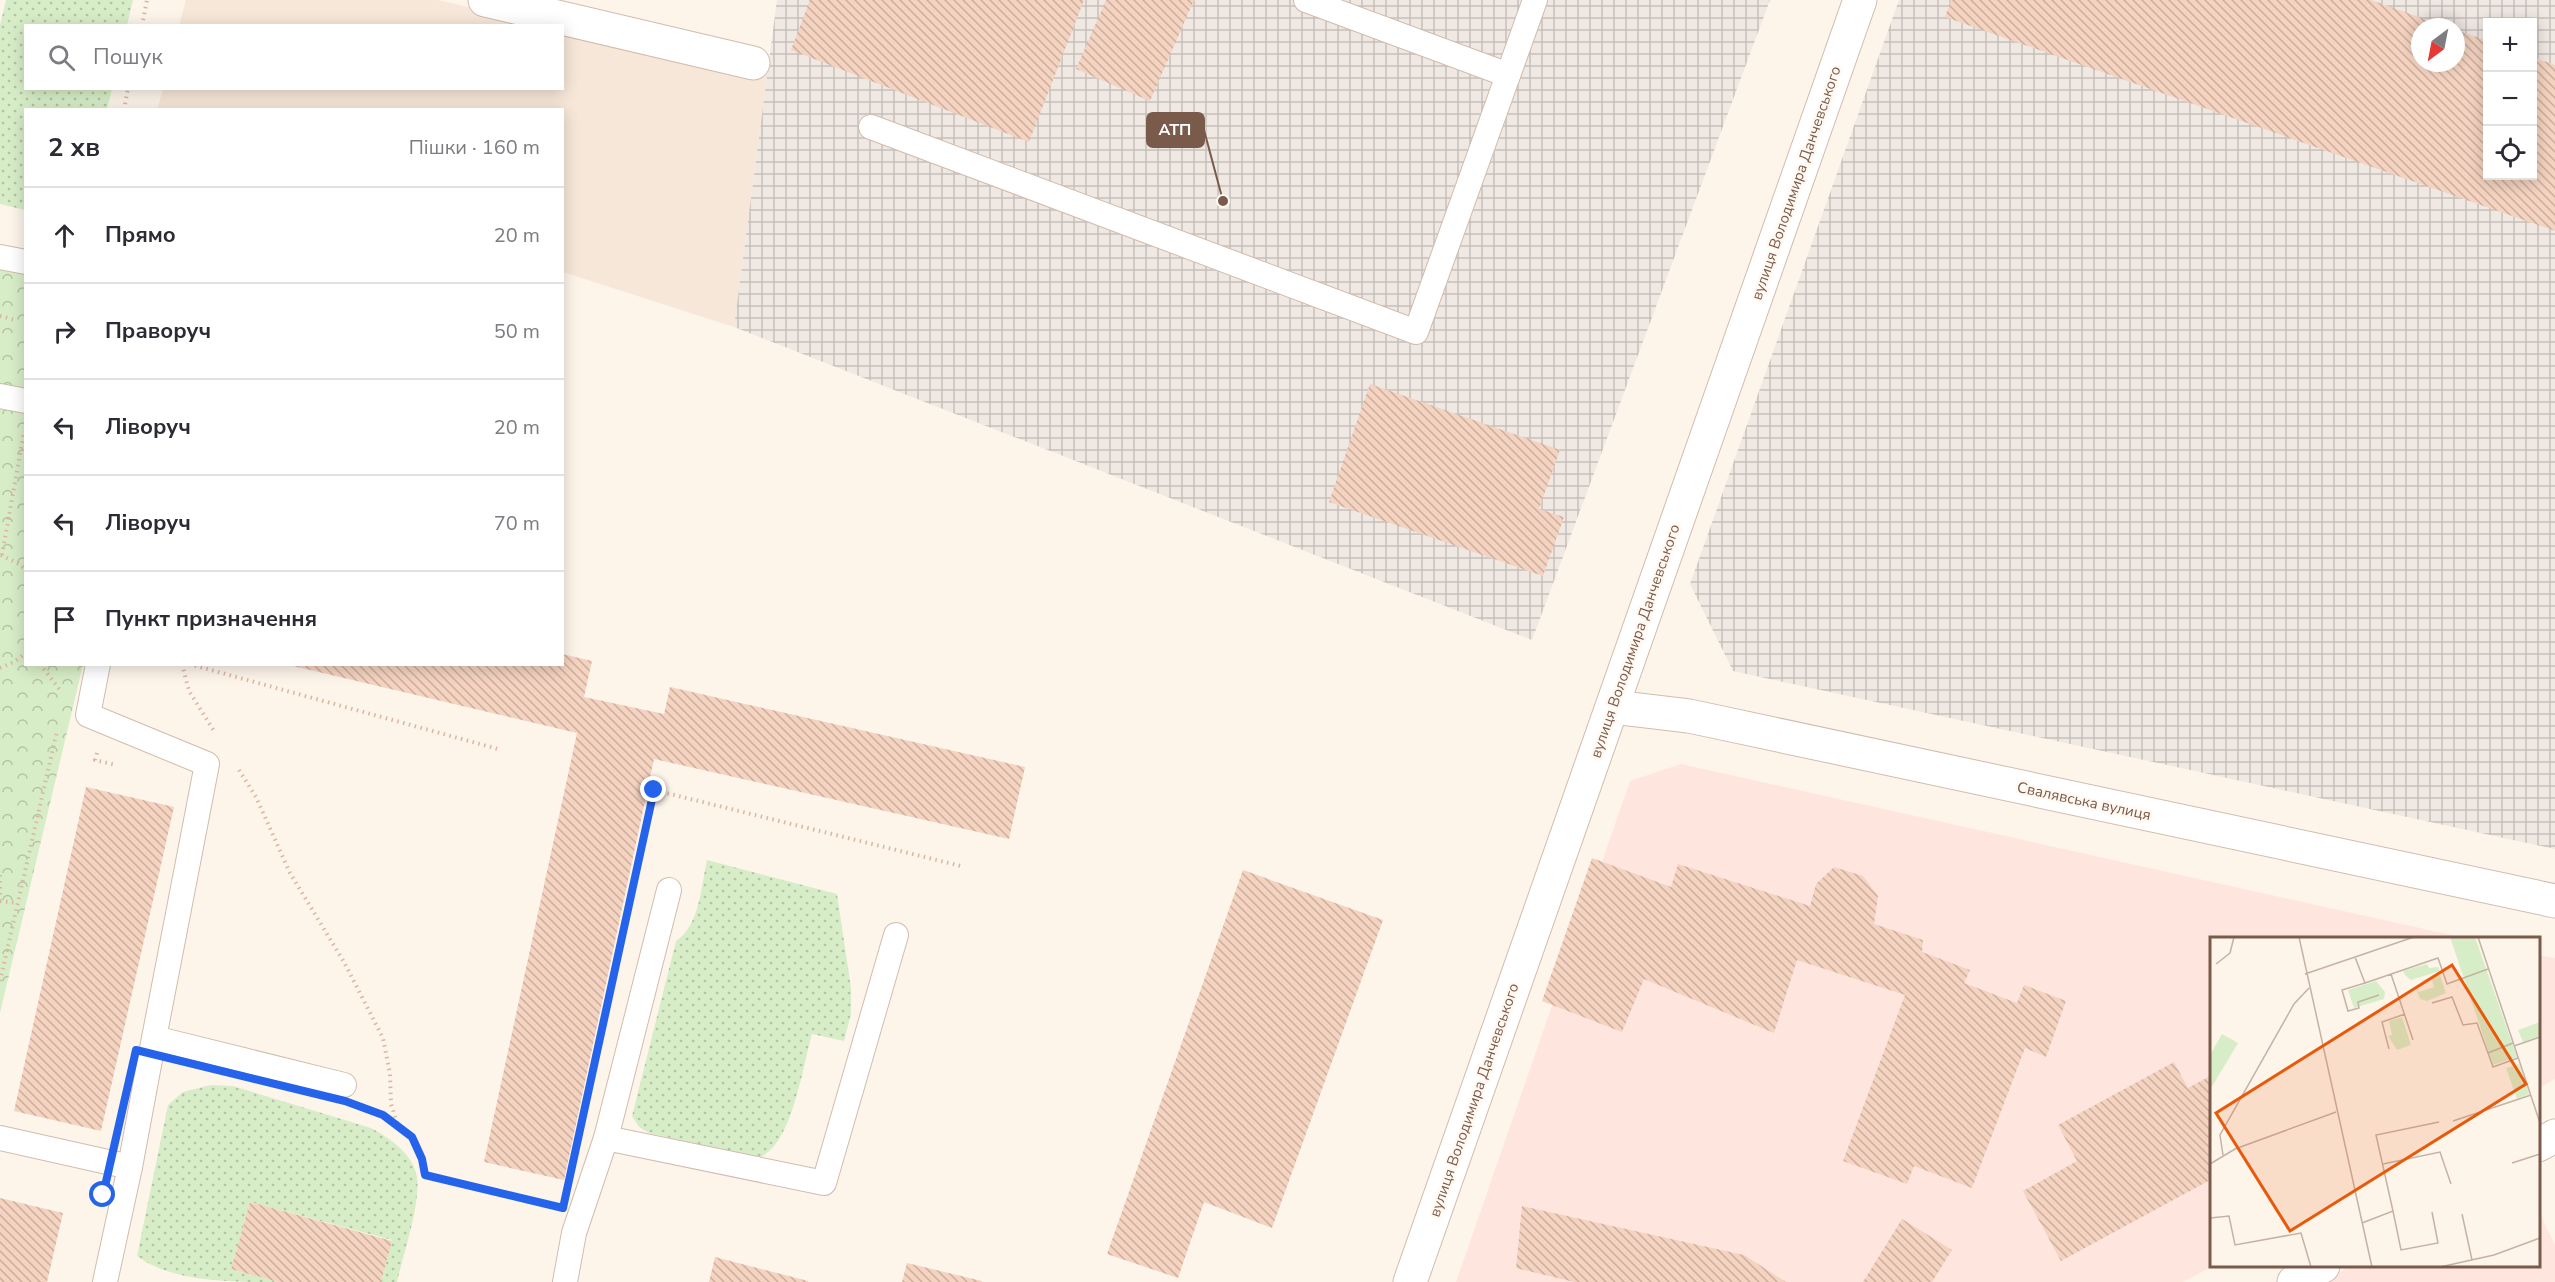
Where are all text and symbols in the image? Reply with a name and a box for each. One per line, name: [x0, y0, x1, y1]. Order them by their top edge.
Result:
north arrow: [2411, 18, 2465, 72]
map controls: [2483, 18, 2537, 180]
button: +: [2483, 18, 2537, 72]
search box: [24, 24, 564, 90]
icon: search: [45, 41, 78, 74]
text: Пошук: [93, 42, 163, 72]
street label: вулиця Володимира Данчевського: [1746, 63, 1846, 303]
button: −: [2483, 72, 2537, 126]
callout: АТП: [1147, 113, 1204, 147]
text: АТП: [1159, 119, 1191, 141]
button: locate: [2483, 126, 2537, 180]
text: 2 хв: [48, 130, 100, 165]
text: Пішки · 160 m: [409, 134, 540, 161]
icon: ahead: [48, 219, 81, 252]
text: Прямо: [105, 220, 176, 250]
text: 20 m: [494, 222, 540, 249]
icon: right: [48, 315, 81, 348]
text: Праворуч: [105, 316, 211, 346]
text: 50 m: [494, 318, 540, 345]
icon: left: [48, 411, 81, 444]
text: Ліворуч: [105, 412, 191, 442]
text: 20 m: [494, 414, 540, 441]
icon: left: [48, 507, 81, 540]
text: Ліворуч: [105, 508, 191, 538]
text: 70 m: [494, 510, 540, 537]
street label: вулиця Володимира Данчевського: [1585, 521, 1685, 761]
icon: arrive: [48, 603, 81, 636]
text: Пункт призначення: [105, 604, 317, 634]
route end: [640, 776, 666, 802]
street label: Свалявська вулиця: [2015, 777, 2153, 825]
inset map: [2210, 937, 2540, 1267]
street label: вулиця Володимира Данчевського: [1424, 980, 1524, 1220]
route start: [89, 1181, 115, 1207]

